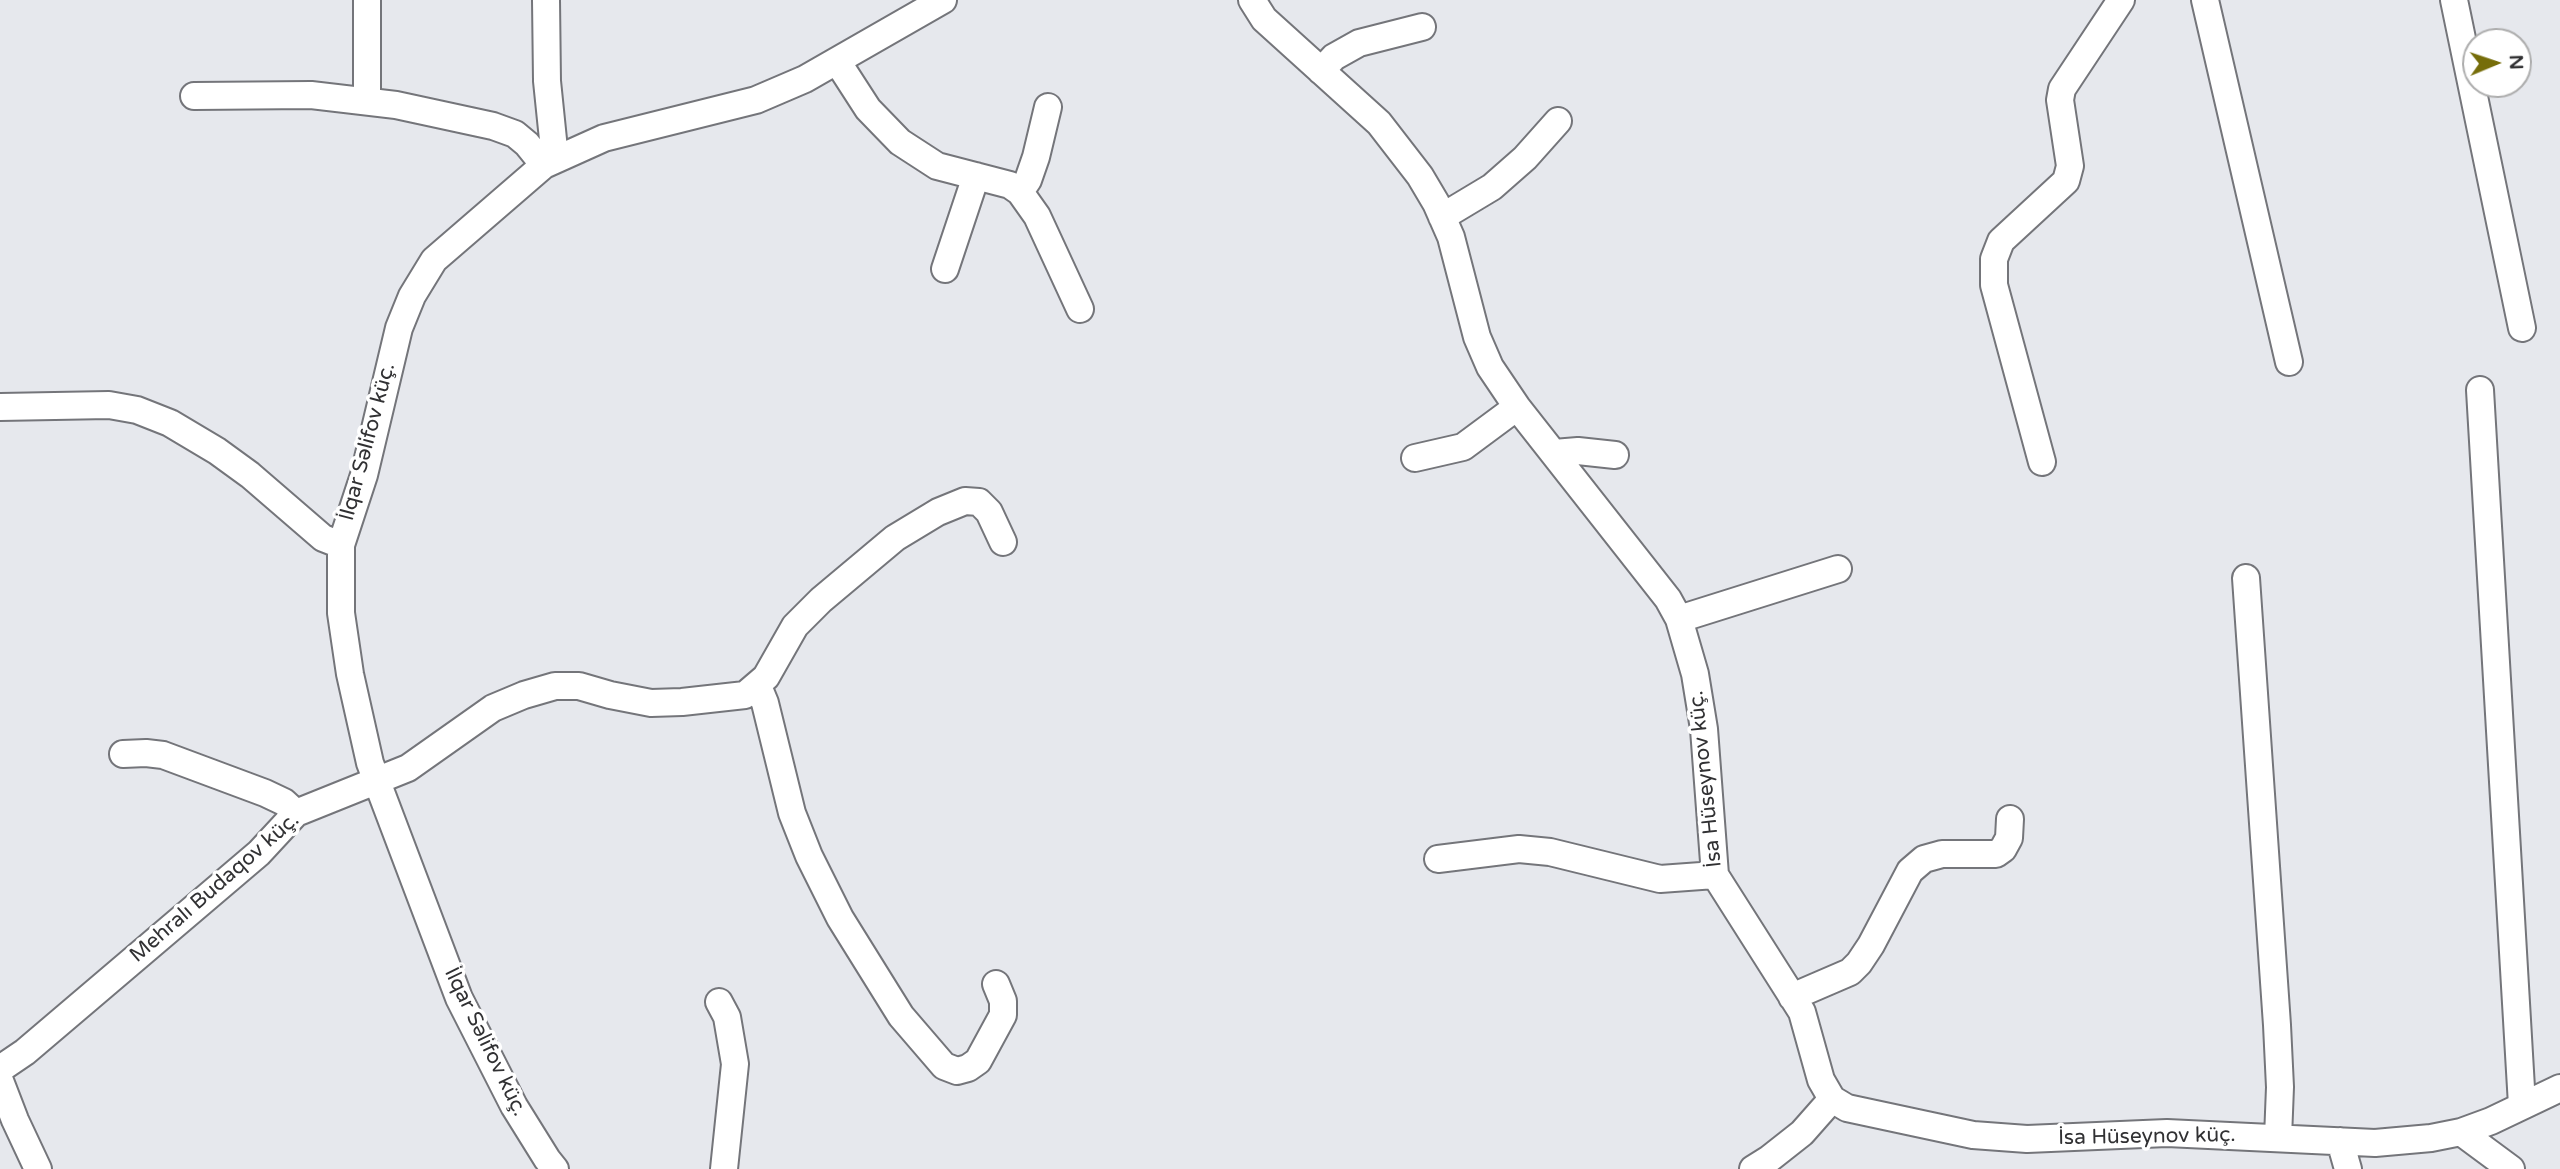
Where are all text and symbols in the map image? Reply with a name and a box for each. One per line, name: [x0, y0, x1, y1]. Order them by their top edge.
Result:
north arrow: [2462, 28, 2532, 98]
text: N: [2505, 54, 2527, 70]
street label: İlqar Səlifov küç.: [335, 360, 401, 524]
street label: İsa Hüseynov küç.: [1684, 689, 1728, 869]
street label: Mehralı Budaqov küç.: [125, 808, 305, 968]
street label: İlqar Səlifov küç.: [438, 964, 532, 1120]
street label: İsa Hüseynov küç.: [2058, 1123, 2236, 1151]

